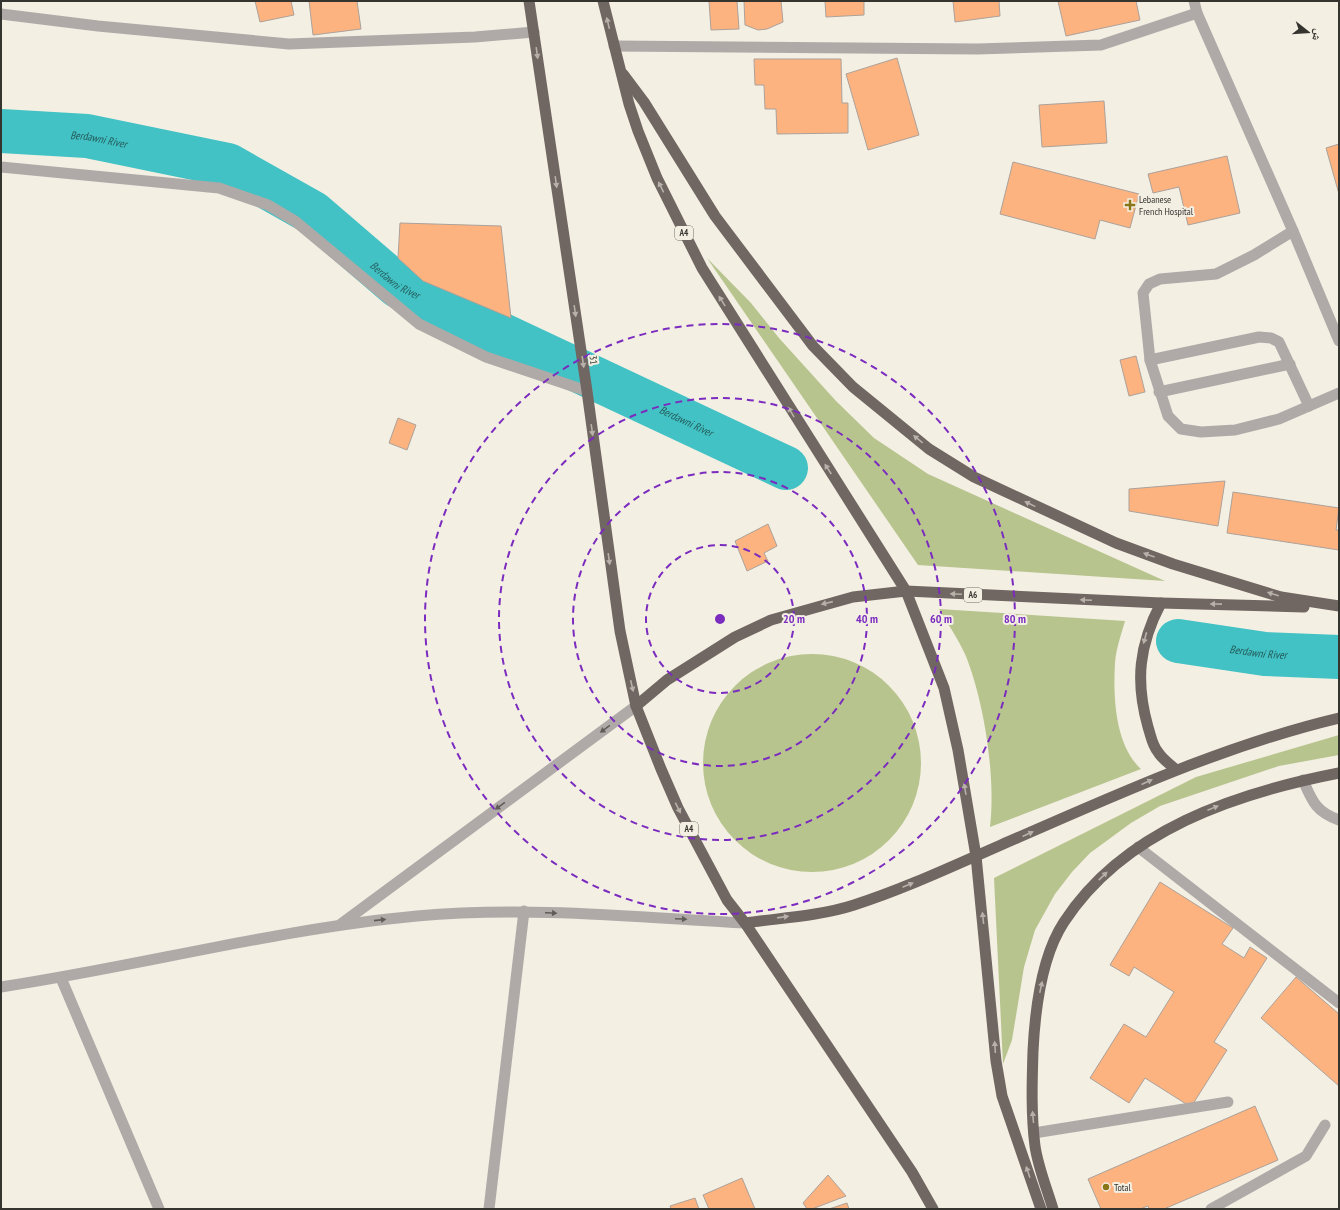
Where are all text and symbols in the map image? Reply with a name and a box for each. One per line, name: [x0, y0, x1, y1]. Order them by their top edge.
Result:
north arrow: [1288, 12, 1328, 52]
one-way arrow: [605, 17, 611, 30]
text: ش: [1308, 27, 1326, 43]
one-way arrow: [534, 47, 540, 60]
water label: Berdawni River: [70, 128, 130, 151]
one-way arrow: [553, 176, 559, 188]
one-way arrow: [658, 181, 664, 192]
place label: Lebanese French Hospital: [1139, 193, 1194, 218]
marker: Lebanese French Hospital: [1124, 199, 1136, 211]
road number: A4: [675, 226, 693, 240]
water label: Berdawni River: [367, 258, 424, 303]
one-way arrow: [719, 295, 726, 307]
one-way arrow: [572, 305, 578, 317]
street label: 31: [586, 355, 601, 365]
one-way arrow: [580, 356, 586, 368]
water label: Berdawni River: [657, 403, 717, 441]
one-way arrow: [787, 407, 795, 417]
one-way arrow: [589, 424, 595, 436]
one-way arrow: [912, 435, 923, 444]
one-way arrow: [824, 464, 832, 474]
one-way arrow: [1024, 501, 1035, 507]
one-way arrow: [1143, 552, 1155, 558]
one-way arrow: [606, 553, 612, 565]
road number: A6: [964, 588, 982, 602]
one-way arrow: [950, 590, 962, 597]
one-way arrow: [1267, 591, 1279, 597]
one-way arrow: [1080, 596, 1092, 603]
one-way arrow: [821, 601, 834, 607]
one-way arrow: [1210, 601, 1222, 608]
text: 20 m: [783, 611, 805, 626]
text: 40 m: [856, 611, 878, 626]
text: 60 m: [930, 611, 952, 626]
text: 80 m: [1004, 611, 1026, 626]
centre of rings: [713, 612, 727, 626]
one-way arrow: [1142, 633, 1148, 645]
water label: Berdawni River: [1229, 642, 1289, 662]
one-way arrow: [630, 680, 636, 693]
one-way arrow: [600, 725, 610, 733]
one-way arrow: [1142, 779, 1153, 785]
one-way arrow: [962, 783, 968, 795]
one-way arrow: [495, 802, 506, 810]
one-way arrow: [675, 802, 681, 813]
one-way arrow: [1208, 805, 1220, 811]
road number: A4: [680, 822, 698, 836]
one-way arrow: [1022, 830, 1034, 837]
one-way arrow: [1098, 872, 1108, 881]
one-way arrow: [903, 881, 915, 887]
one-way arrow: [545, 909, 557, 916]
one-way arrow: [980, 911, 986, 924]
one-way arrow: [777, 914, 789, 920]
one-way arrow: [675, 916, 687, 923]
one-way arrow: [374, 917, 386, 923]
one-way arrow: [1038, 981, 1044, 993]
one-way arrow: [991, 1041, 998, 1053]
one-way arrow: [1029, 1111, 1036, 1123]
one-way arrow: [1025, 1166, 1031, 1178]
place label: Total: [1114, 1181, 1132, 1194]
marker: Total: [1101, 1182, 1111, 1192]

